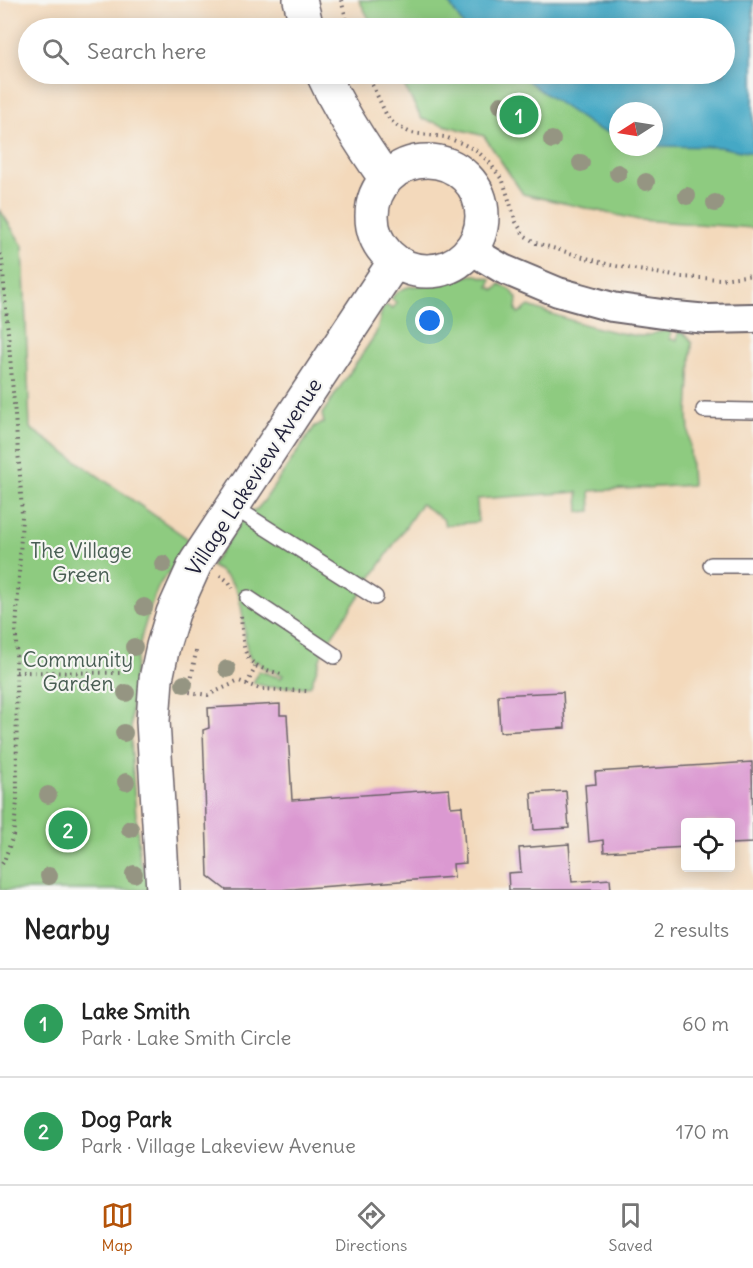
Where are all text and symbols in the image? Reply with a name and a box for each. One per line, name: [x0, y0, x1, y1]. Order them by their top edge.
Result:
search box: [18, 18, 735, 84]
icon: search: [39, 35, 72, 68]
text: Search here: [87, 37, 206, 65]
pin: 1: [500, 92, 538, 138]
north arrow: [609, 102, 663, 156]
your location: [415, 306, 444, 335]
street label: Village Lakeview Avenue: [180, 373, 328, 581]
park label: The Village Green: [30, 537, 132, 588]
park label: Community Garden: [23, 646, 133, 697]
pin: 2: [48, 808, 88, 852]
map controls: [681, 818, 735, 872]
button: locate: [681, 818, 735, 872]
text: Nearby: [24, 913, 110, 946]
text: 2 results: [654, 917, 729, 942]
text: Lake Smith: [81, 997, 190, 1025]
text: 1: [40, 1011, 47, 1036]
text: 60 m: [682, 1011, 729, 1036]
text: Park · Lake Smith Circle: [81, 1025, 291, 1050]
text: Dog Park: [81, 1105, 172, 1133]
text: 2: [38, 1119, 49, 1144]
text: 170 m: [676, 1119, 729, 1144]
text: Park · Village Lakeview Avenue: [81, 1133, 356, 1158]
tab: Map: [101, 1199, 134, 1255]
tab: Directions: [335, 1199, 407, 1255]
tab: Saved: [609, 1199, 652, 1255]

